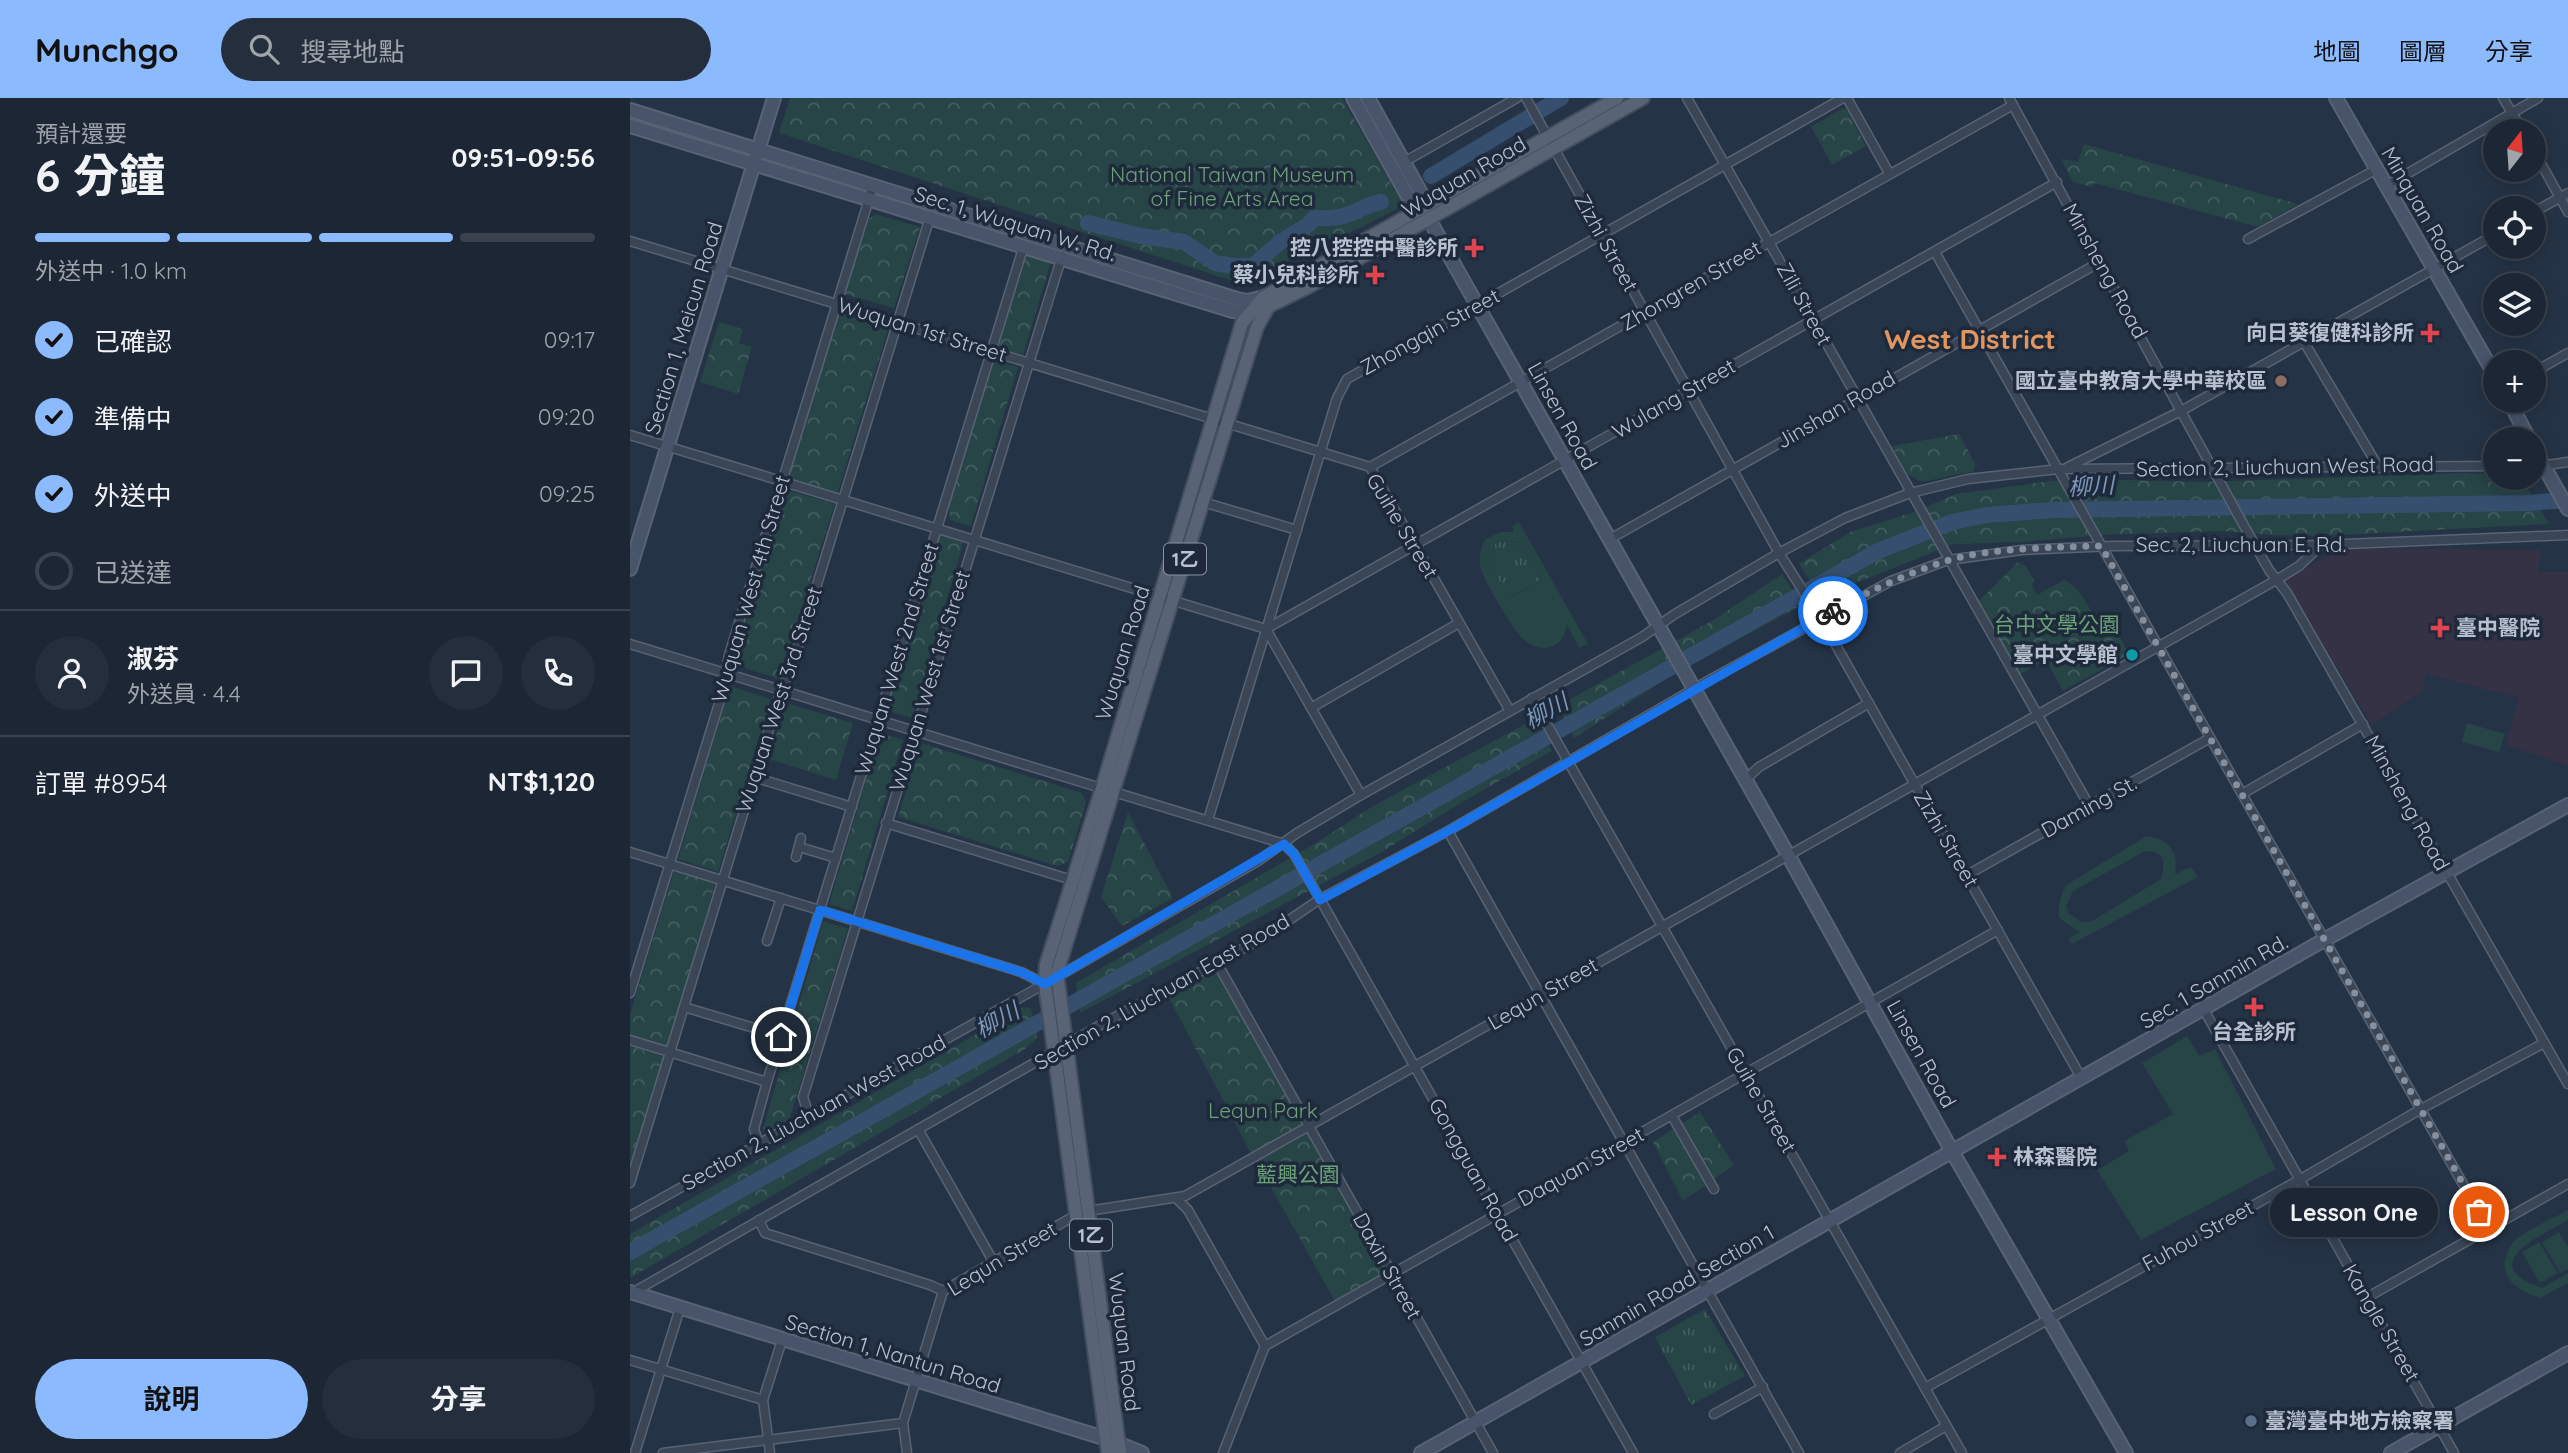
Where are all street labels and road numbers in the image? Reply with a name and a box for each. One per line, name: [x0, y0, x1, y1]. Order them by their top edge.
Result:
street label: Wuquan Road: [1397, 130, 1530, 222]
street label: Minquan Road: [2376, 142, 2469, 277]
street label: Sec. 1, Wuquan W. Rd.: [911, 180, 1119, 266]
street label: Zizhi Street: [1569, 189, 1644, 296]
street label: Minsheng Road: [2058, 198, 2154, 343]
street label: Section 1, Meicun Road: [638, 218, 728, 437]
street label: Zhongren Street: [1616, 234, 1765, 336]
street label: Zili Street: [1772, 258, 1838, 349]
street label: Zhongqin Street: [1355, 282, 1504, 380]
street label: Wuquan 1st Street: [835, 291, 1010, 367]
street label: Wulang Street: [1607, 352, 1740, 444]
street label: Linsen Road: [1523, 357, 1603, 474]
street label: Jinshan Road: [1771, 365, 1900, 454]
street label: Section 2, Liuchuan West Road: [2136, 450, 2434, 482]
street label: Guihe Street: [1361, 468, 1444, 583]
street label: Wuquan West 4th Street: [705, 472, 795, 705]
street label: Sec. 2, Liuchuan E. Rd.: [2136, 531, 2346, 557]
street label: Wuquan West 2nd Street: [848, 539, 944, 778]
road number: 1乙: [1164, 544, 1206, 574]
street label: Wuquan West 1st Street: [883, 567, 975, 794]
street label: Wuquan Road: [1089, 582, 1155, 723]
street label: Wuquan West 3rd Street: [729, 583, 827, 816]
street label: Minsheng Road: [2360, 730, 2456, 875]
street label: Daming St.: [2036, 769, 2141, 843]
street label: Zizhi Street: [1909, 785, 1985, 892]
street label: Section 2, Liuchuan East Road: [1029, 907, 1294, 1075]
street label: Sec. 1 Sanmin Rd.: [2135, 928, 2292, 1034]
street label: Lequn Street: [1483, 951, 1602, 1035]
street label: Linsen Road: [1882, 995, 1962, 1112]
street label: Section 2, Liuchuan West Road: [677, 1029, 950, 1196]
street label: Guihe Street: [1721, 1042, 1803, 1157]
street label: Gongguan Road: [1424, 1093, 1524, 1246]
street label: Daquan Street: [1513, 1121, 1648, 1212]
street label: Fuhou Street: [2137, 1194, 2258, 1276]
street label: Daxin Street: [1348, 1208, 1428, 1323]
street label: Lequn Street: [942, 1215, 1061, 1301]
road number: 1乙: [1070, 1219, 1112, 1250]
street label: Sanmin Road Section 1: [1575, 1219, 1778, 1352]
street label: Kangle Street: [2338, 1259, 2426, 1386]
street label: Wuquan Road: [1104, 1271, 1146, 1413]
street label: Section 1, Nantun Road: [783, 1308, 1004, 1398]

